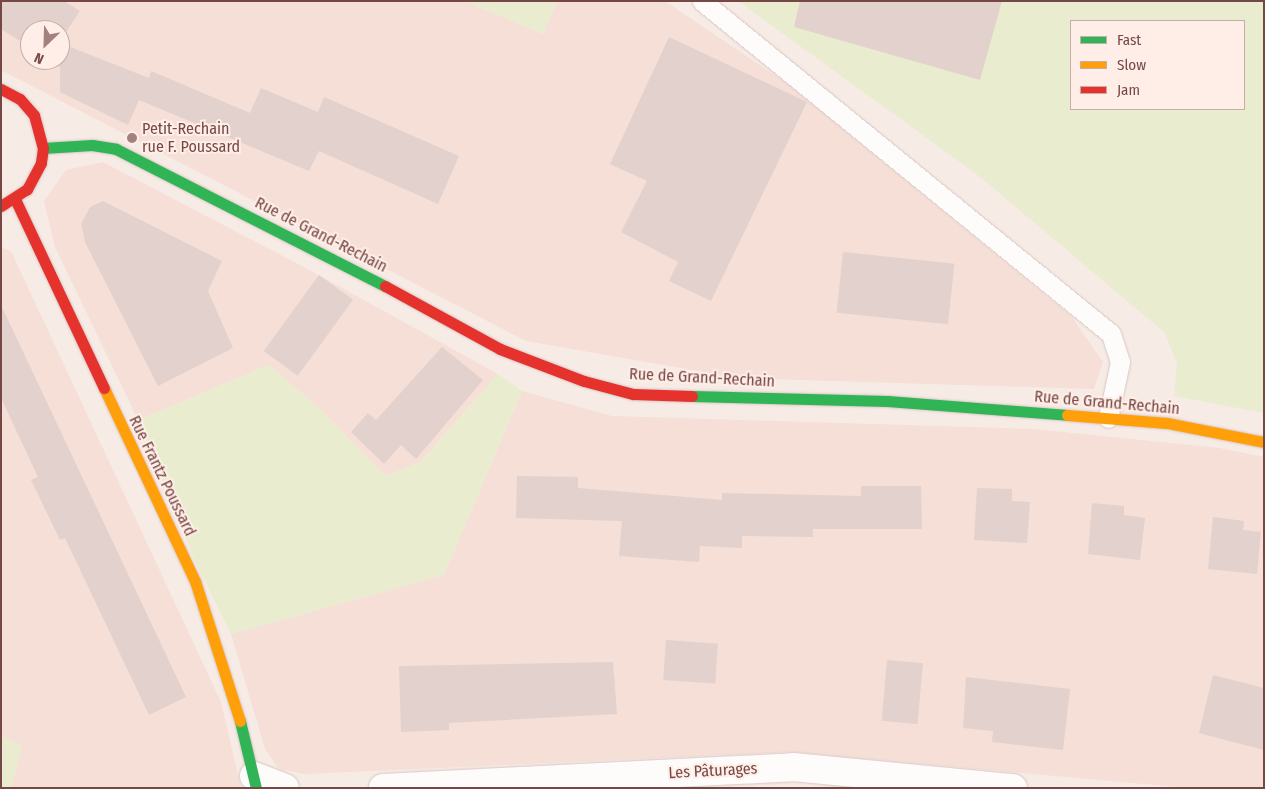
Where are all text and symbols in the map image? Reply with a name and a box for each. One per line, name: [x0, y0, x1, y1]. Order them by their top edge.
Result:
north arrow: [20, 20, 70, 70]
legend: [1070, 20, 1245, 110]
text: Fast: [1117, 31, 1141, 49]
text: N: [32, 49, 46, 68]
text: Slow: [1117, 56, 1146, 74]
text: Jam: [1117, 81, 1140, 99]
place label: Petit-Rechain rue F. Poussard: [142, 119, 240, 157]
marker: Petit-Rechain rue F. Poussard: [126, 132, 138, 144]
street label: Rue de Grand-Rechain: [252, 193, 390, 277]
street label: Rue de Grand-Rechain: [629, 365, 775, 391]
street label: Rue de Grand-Rechain: [1033, 387, 1181, 419]
street label: Rue Frantz Poussard: [125, 413, 199, 539]
street label: Les Pâturages: [668, 759, 758, 783]

